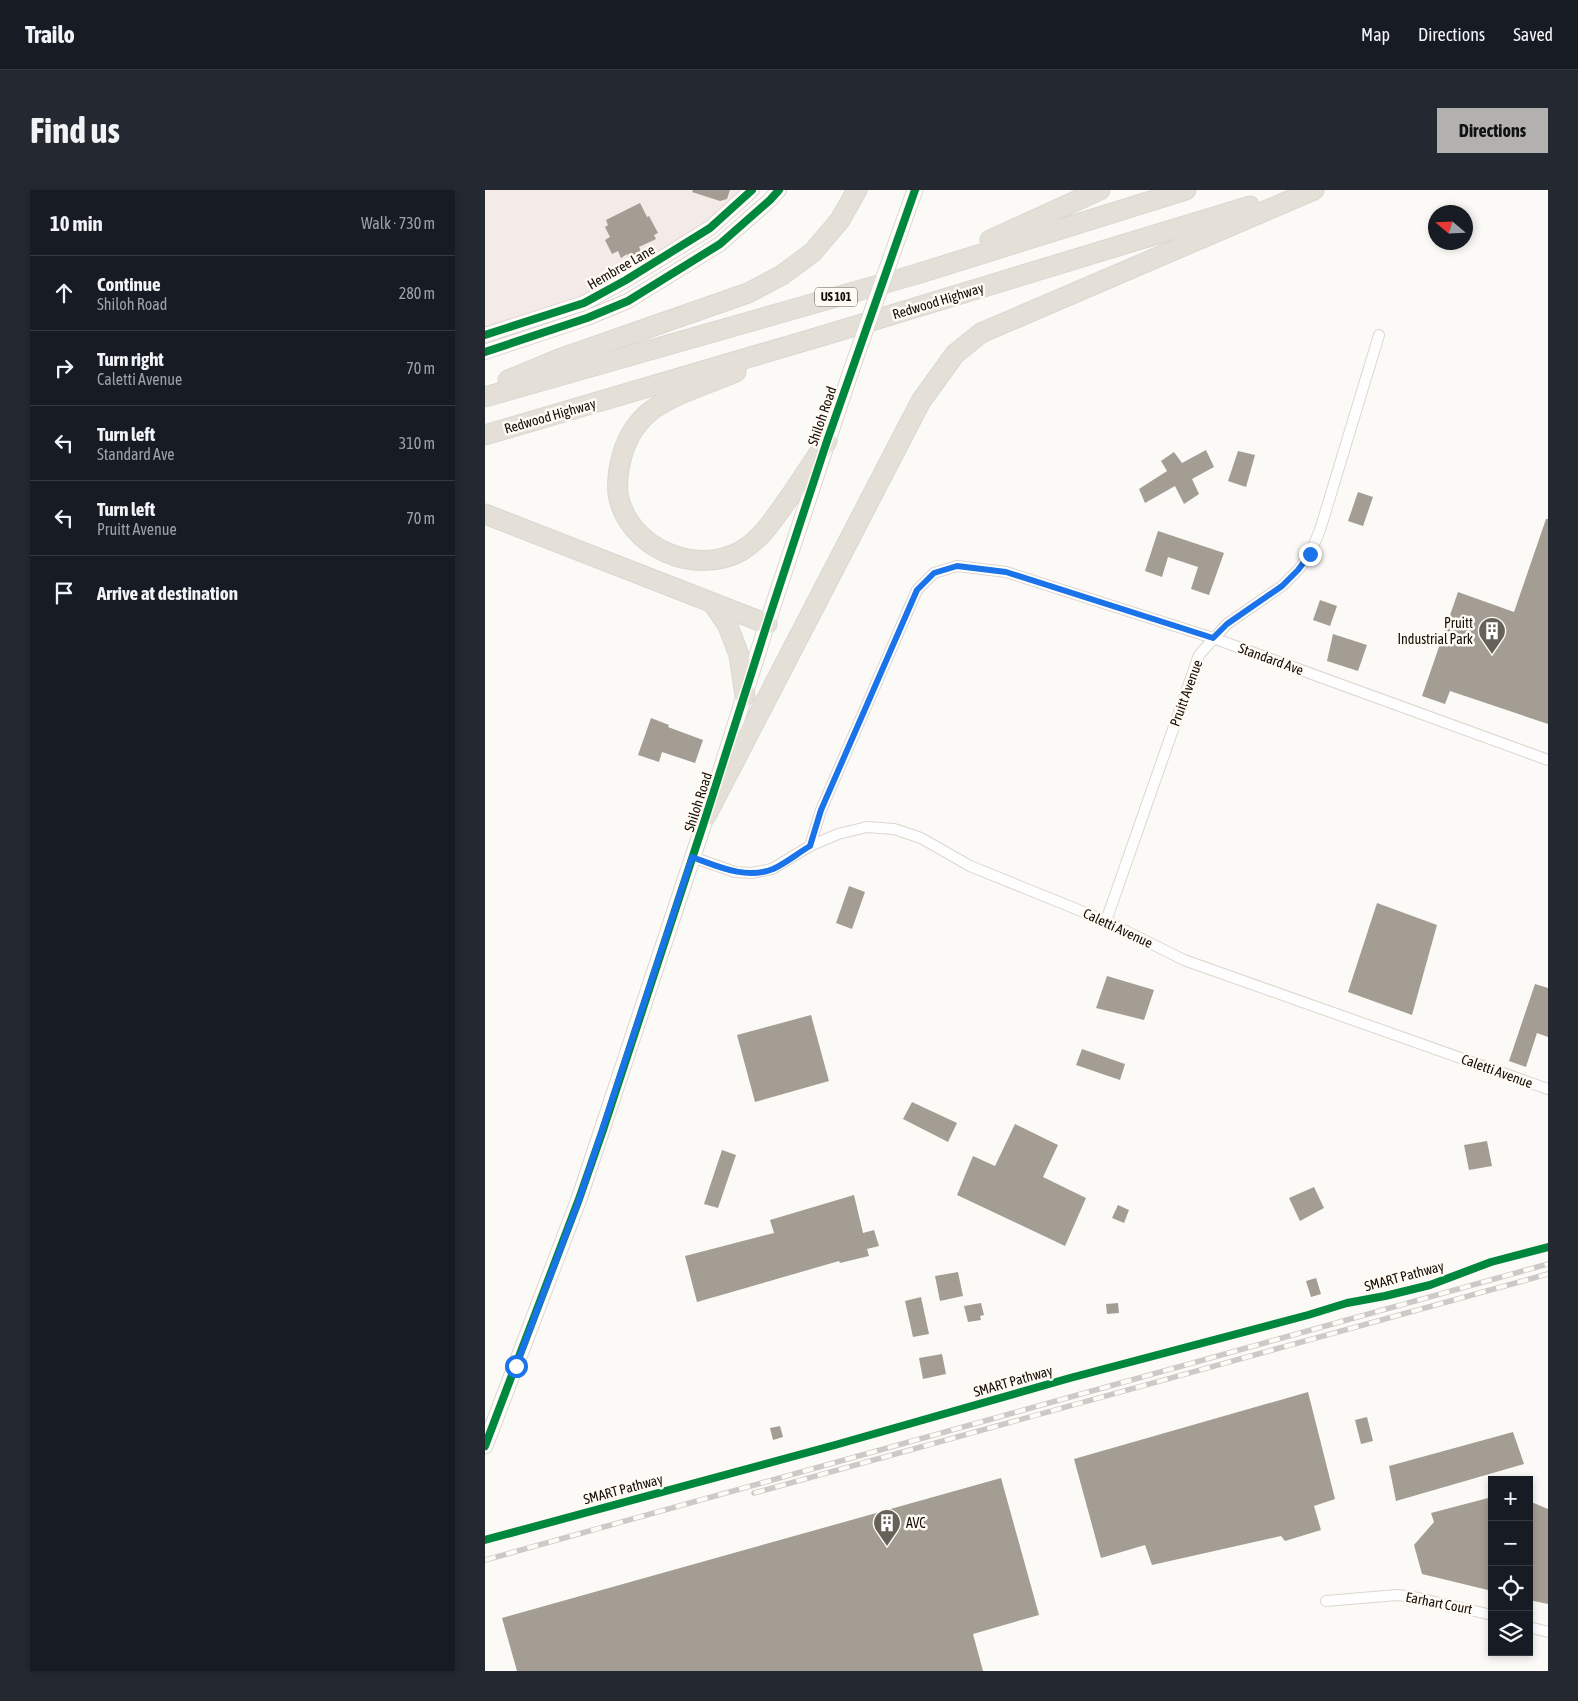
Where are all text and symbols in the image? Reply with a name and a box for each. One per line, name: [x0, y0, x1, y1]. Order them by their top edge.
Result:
text: Trailo: [25, 21, 75, 48]
text: Map: [1361, 24, 1390, 45]
text: Directions: [1418, 24, 1485, 45]
text: Saved: [1513, 24, 1553, 45]
button: Directions: [1437, 108, 1548, 153]
text: Find us: [30, 110, 120, 150]
north arrow: [1428, 205, 1473, 250]
text: 10 min: [50, 211, 103, 235]
text: Walk · 730 m: [361, 214, 435, 232]
street label: Hembree Lane: [585, 241, 657, 293]
text: Continue: [97, 273, 161, 295]
icon: ahead: [50, 279, 78, 307]
street label: Redwood Highway: [890, 279, 986, 322]
text: 280 m: [399, 284, 435, 302]
road number: US 101: [815, 288, 857, 306]
text: Shiloh Road: [97, 295, 167, 313]
text: Turn right: [97, 348, 164, 370]
icon: right: [50, 354, 78, 382]
text: 70 m: [406, 359, 435, 377]
text: Caletti Avenue: [97, 370, 182, 388]
street label: Shiloh Road: [804, 384, 840, 448]
street label: Redwood Highway: [502, 395, 598, 437]
text: Turn left: [97, 423, 155, 445]
icon: left: [50, 429, 78, 457]
text: 310 m: [399, 434, 435, 452]
text: Standard Ave: [97, 445, 175, 463]
text: Turn left: [97, 498, 155, 520]
icon: left: [50, 504, 78, 532]
text: 70 m: [406, 509, 435, 527]
text: Pruitt Avenue: [97, 520, 177, 538]
route end: [1299, 543, 1322, 566]
icon: arrive: [50, 579, 78, 607]
text: Arrive at destination: [97, 582, 238, 604]
place label: Pruitt Industrial Park: [1397, 615, 1473, 647]
building icon: Pruitt Industrial Park: [1477, 616, 1507, 655]
street label: Standard Ave: [1236, 640, 1306, 678]
street label: Pruitt Avenue: [1167, 658, 1205, 728]
street label: Shiloh Road: [681, 770, 715, 834]
street label: Caletti Avenue: [1081, 905, 1155, 951]
street label: Caletti Avenue: [1459, 1051, 1535, 1091]
street label: SMART Pathway: [1363, 1258, 1446, 1294]
route start: [505, 1355, 528, 1378]
street label: SMART Pathway: [972, 1362, 1055, 1400]
street label: SMART Pathway: [582, 1471, 665, 1507]
map controls: [1488, 1476, 1533, 1656]
button: +: [1488, 1476, 1533, 1521]
building icon: AVC: [872, 1508, 902, 1547]
place label: AVC: [906, 1515, 926, 1531]
button: −: [1488, 1521, 1533, 1566]
button: locate: [1488, 1566, 1533, 1611]
street label: Earhart Court: [1404, 1589, 1474, 1617]
button: layers: [1488, 1611, 1533, 1656]

